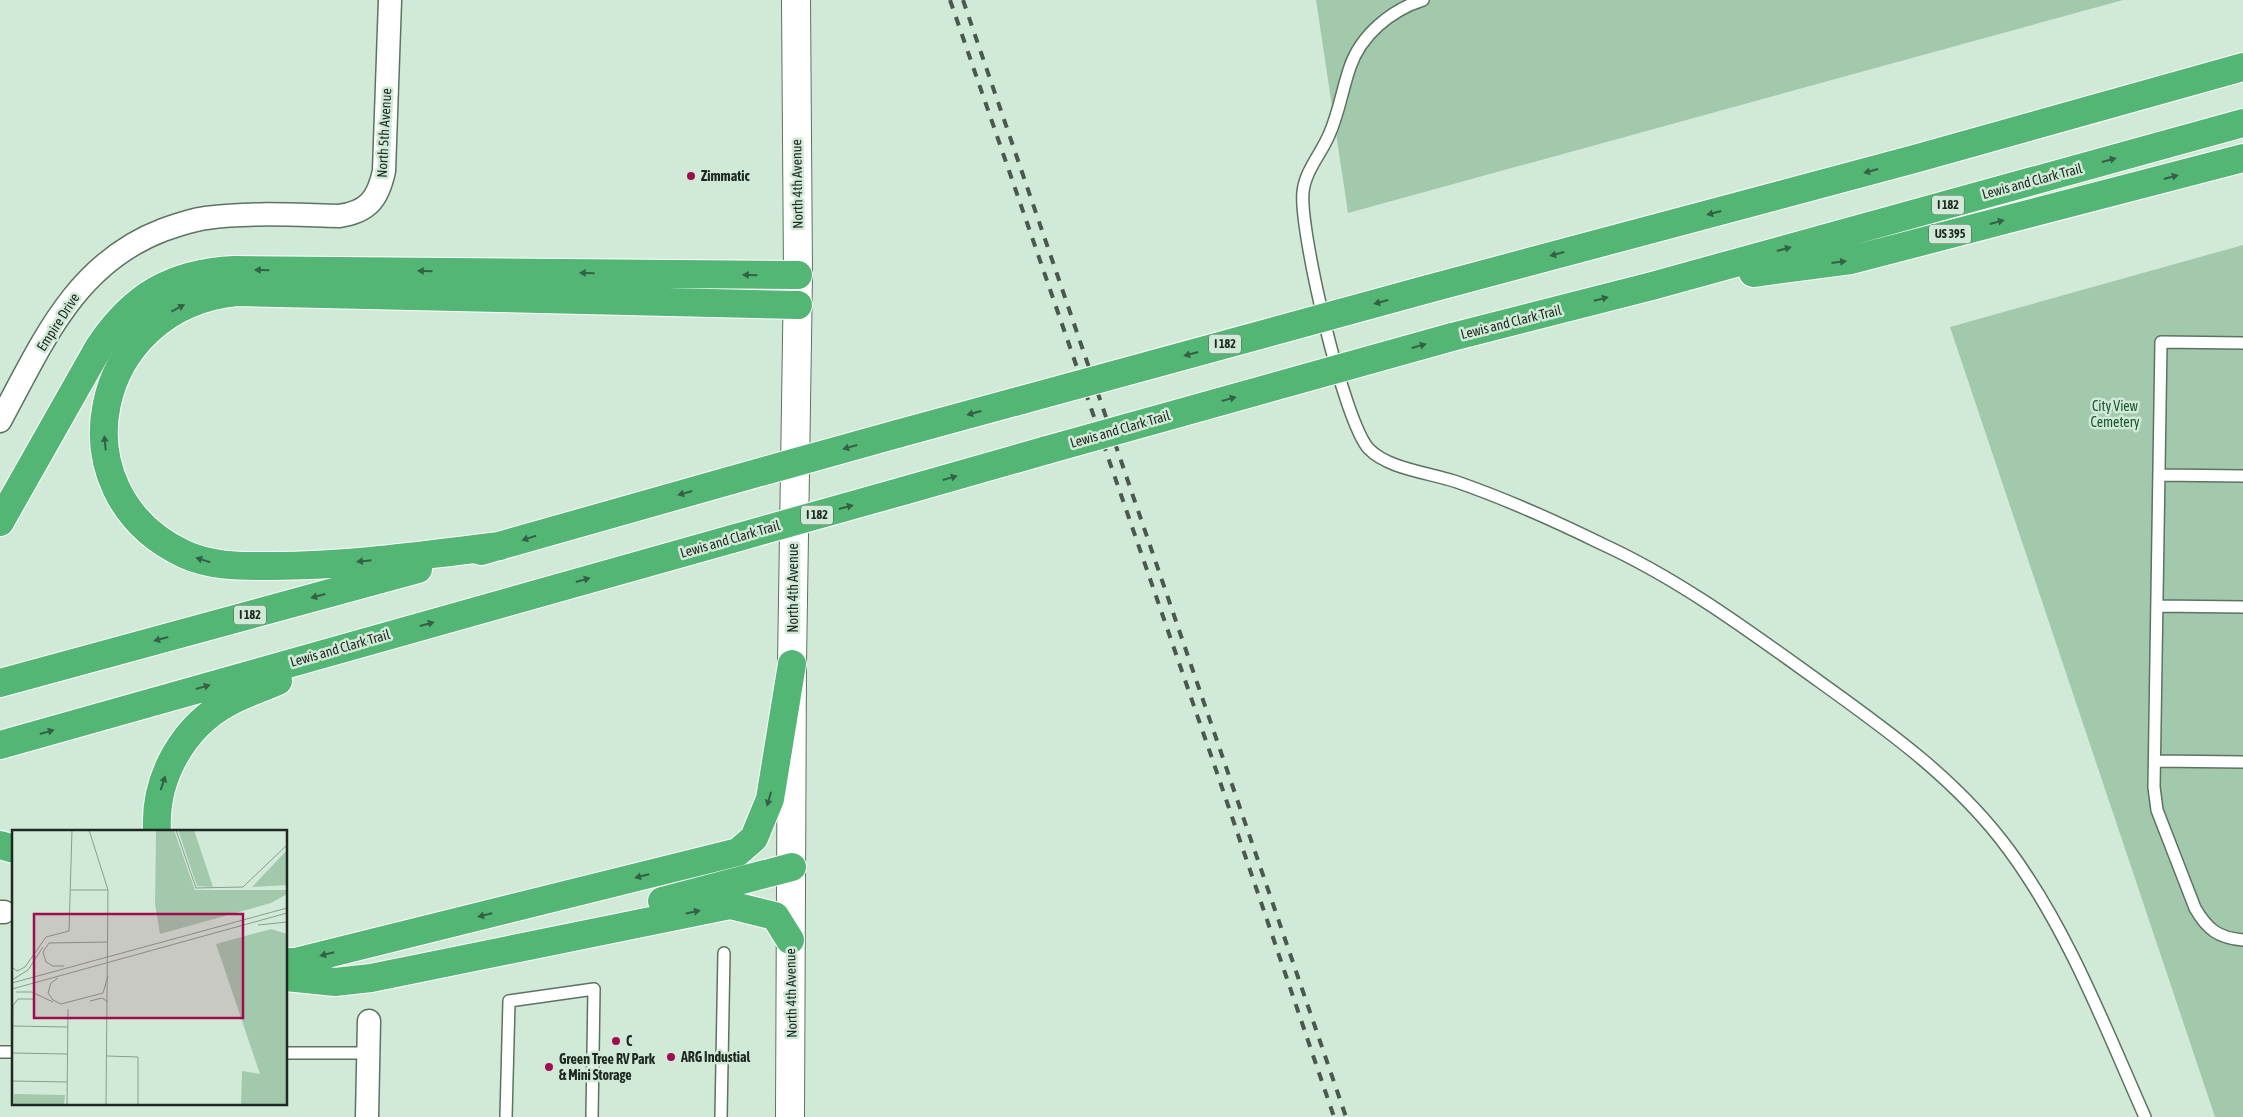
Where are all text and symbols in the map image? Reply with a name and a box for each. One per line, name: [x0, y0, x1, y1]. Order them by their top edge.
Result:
street label: North 5th Avenue: [374, 88, 394, 178]
street label: North 4th Avenue: [788, 139, 806, 229]
one-way arrow: [2102, 156, 2117, 164]
street label: Lewis and Clark Trail: [1980, 160, 2084, 202]
one-way arrow: [1863, 167, 1878, 175]
place label: Zimmatic: [701, 168, 750, 184]
marker: Zimmatic: [685, 170, 697, 182]
one-way arrow: [2164, 173, 2179, 181]
road number: I 182: [1932, 196, 1964, 214]
one-way arrow: [1706, 209, 1721, 217]
one-way arrow: [1989, 218, 2005, 226]
road number: US 395: [1929, 224, 1971, 243]
one-way arrow: [1776, 245, 1791, 253]
one-way arrow: [1549, 251, 1564, 259]
one-way arrow: [1832, 257, 1848, 265]
one-way arrow: [254, 266, 270, 274]
one-way arrow: [416, 267, 432, 275]
one-way arrow: [579, 269, 595, 277]
one-way arrow: [741, 271, 757, 279]
street label: Empire Drive: [33, 290, 83, 354]
one-way arrow: [1594, 294, 1609, 302]
one-way arrow: [1374, 298, 1389, 306]
street label: Lewis and Clark Trail: [1459, 302, 1563, 342]
one-way arrow: [171, 304, 185, 313]
road number: I 182: [1209, 334, 1241, 354]
one-way arrow: [1412, 341, 1427, 349]
one-way arrow: [1183, 350, 1198, 358]
one-way arrow: [1222, 394, 1237, 402]
park label: City View Cemetery: [2090, 398, 2140, 430]
street label: Lewis and Clark Trail: [1068, 407, 1172, 451]
one-way arrow: [967, 409, 982, 417]
one-way arrow: [101, 434, 109, 450]
one-way arrow: [842, 444, 857, 452]
one-way arrow: [942, 473, 957, 481]
one-way arrow: [678, 490, 693, 498]
one-way arrow: [839, 502, 854, 510]
road number: I 182: [801, 506, 833, 524]
street label: Lewis and Clark Trail: [678, 517, 782, 561]
one-way arrow: [521, 534, 536, 542]
street label: North 4th Avenue: [785, 543, 801, 633]
one-way arrow: [195, 556, 210, 564]
one-way arrow: [356, 557, 372, 565]
one-way arrow: [576, 576, 591, 584]
one-way arrow: [310, 593, 325, 601]
road number: I 182: [234, 606, 266, 624]
one-way arrow: [419, 620, 434, 628]
street label: Lewis and Clark Trail: [288, 626, 392, 670]
one-way arrow: [153, 636, 168, 644]
one-way arrow: [196, 683, 211, 691]
one-way arrow: [39, 727, 54, 735]
one-way arrow: [160, 775, 168, 790]
one-way arrow: [765, 791, 773, 806]
inset map: [12, 830, 288, 1104]
one-way arrow: [635, 872, 650, 880]
one-way arrow: [685, 908, 701, 916]
one-way arrow: [477, 911, 492, 919]
street label: North 4th Avenue: [782, 948, 800, 1038]
one-way arrow: [319, 951, 334, 959]
place label: C: [626, 1033, 633, 1049]
marker: C: [610, 1035, 622, 1047]
place label: ARG Industial: [680, 1049, 751, 1065]
place label: Green Tree RV Park & Mini Storage: [559, 1051, 656, 1083]
marker: ARG Industial: [665, 1051, 677, 1063]
marker: Green Tree RV Park & Mini Storage: [543, 1061, 555, 1073]

